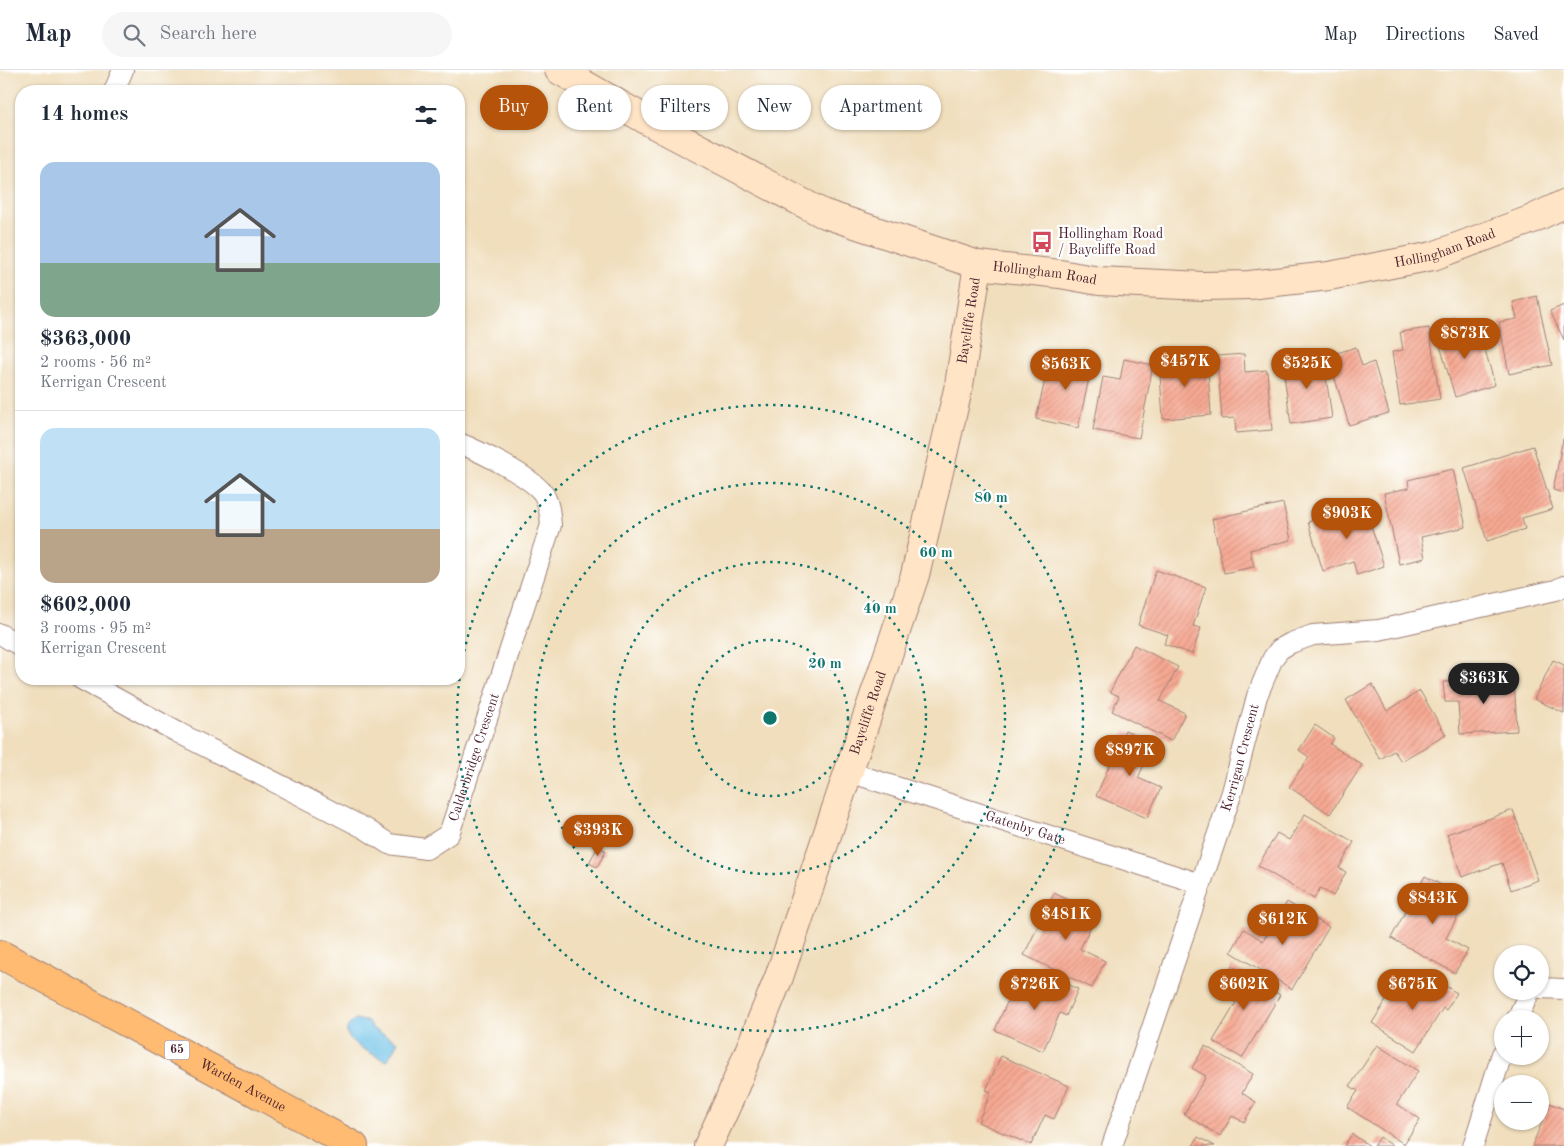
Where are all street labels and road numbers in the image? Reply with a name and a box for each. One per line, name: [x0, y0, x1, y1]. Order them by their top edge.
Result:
street label: Hollingham Road: [1393, 226, 1497, 270]
street label: Hollingham Road: [992, 260, 1098, 287]
street label: Baycliffe Road: [955, 276, 983, 365]
street label: Baycliffe Road: [848, 669, 889, 757]
street label: Calderbridge Crescent: [447, 691, 502, 823]
street label: Kerrigan Crescent: [1219, 702, 1262, 813]
street label: Gatenby Gate: [984, 809, 1067, 847]
road number: 65: [164, 1040, 190, 1060]
street label: Warden Avenue: [197, 1056, 288, 1115]

